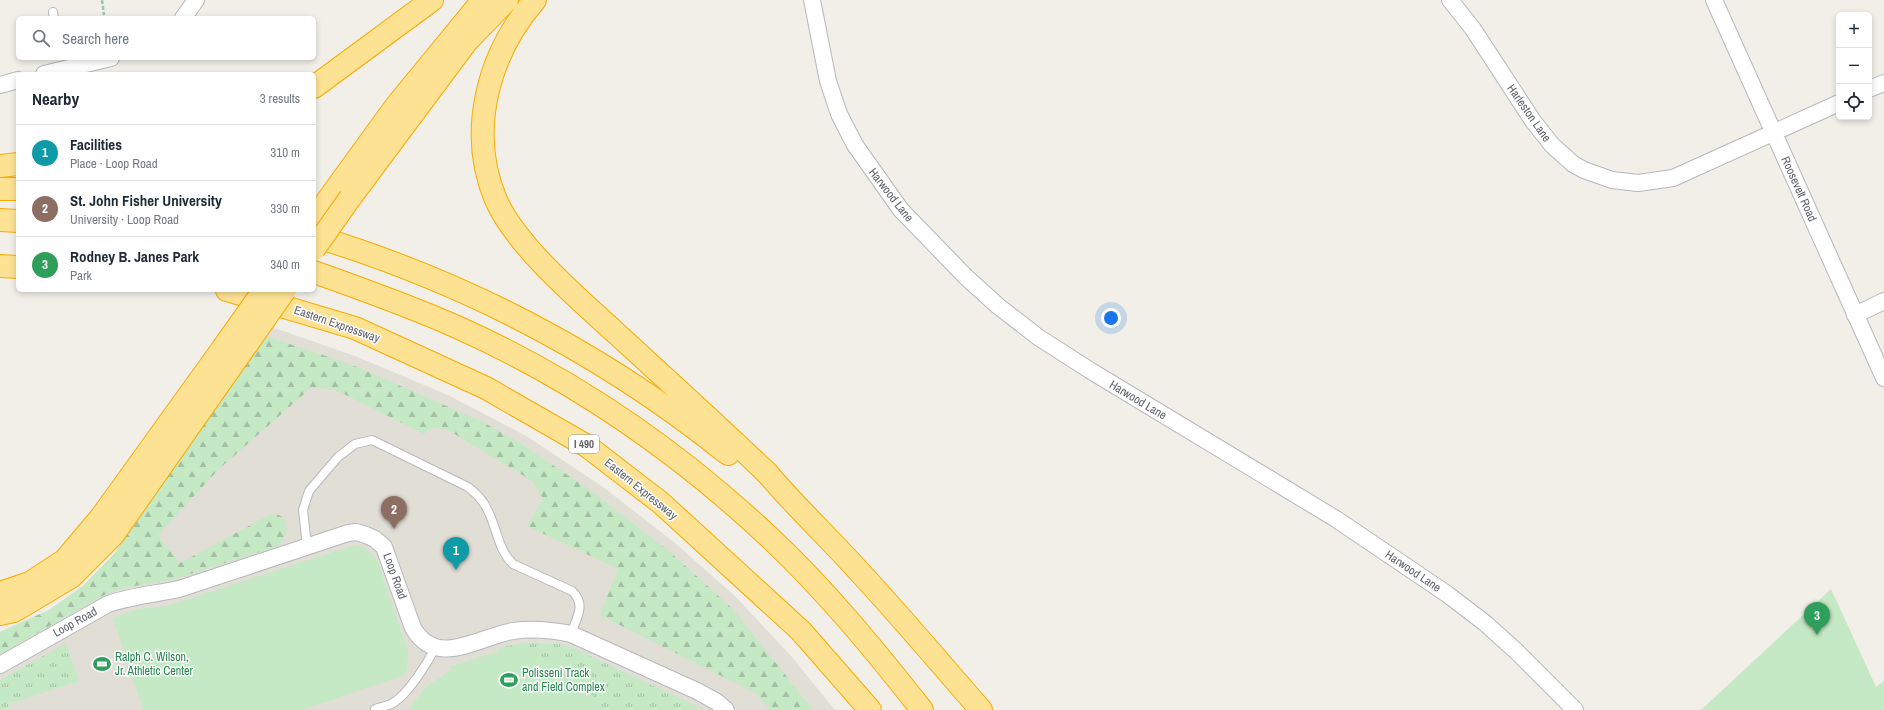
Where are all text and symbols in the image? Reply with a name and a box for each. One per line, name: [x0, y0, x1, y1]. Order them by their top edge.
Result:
map controls: [1836, 12, 1872, 120]
button: +: [1836, 12, 1872, 48]
search box: [16, 16, 316, 60]
icon: search: [30, 27, 52, 49]
text: Search here: [62, 28, 129, 49]
button: −: [1836, 48, 1872, 84]
street label: Harleston Lane: [1503, 81, 1555, 145]
button: locate: [1836, 84, 1872, 120]
text: Nearby: [32, 87, 79, 110]
text: 3 results: [260, 90, 300, 107]
text: Facilities: [70, 134, 122, 155]
text: 1: [42, 144, 48, 161]
text: 310 m: [270, 144, 300, 161]
street label: Roosevelt Road: [1777, 154, 1821, 224]
text: Place · Loop Road: [70, 155, 158, 172]
street label: Harwood Lane: [865, 165, 917, 225]
text: St. John Fisher University: [70, 190, 222, 211]
text: 2: [42, 200, 48, 217]
text: 330 m: [270, 200, 300, 217]
text: University · Loop Road: [70, 211, 179, 228]
text: Rodney B. Janes Park: [70, 246, 199, 267]
text: 3: [42, 256, 48, 273]
text: 340 m: [270, 256, 300, 273]
text: Park: [70, 267, 92, 284]
street label: Eastern Expressway: [292, 302, 382, 346]
your location: [1101, 308, 1121, 328]
street label: Harwood Lane: [1106, 377, 1170, 423]
road number: I 490: [569, 435, 599, 453]
street label: Eastern Expressway: [601, 455, 681, 523]
pin: 2: [381, 496, 407, 529]
pin: 1: [443, 537, 469, 570]
street label: Harwood Lane: [1382, 546, 1444, 596]
street label: Loop Road: [379, 551, 411, 601]
pin: 3: [1804, 602, 1830, 635]
street label: Loop Road: [50, 603, 100, 641]
place label: Ralph C. Wilson, Jr. Athletic Center: [115, 649, 193, 679]
sports icon: Ralph C. Wilson, Jr. Athletic Center: [92, 654, 112, 674]
place label: Polisseni Track and Field Complex: [522, 665, 605, 695]
sports icon: Polisseni Track and Field Complex: [499, 670, 519, 690]

